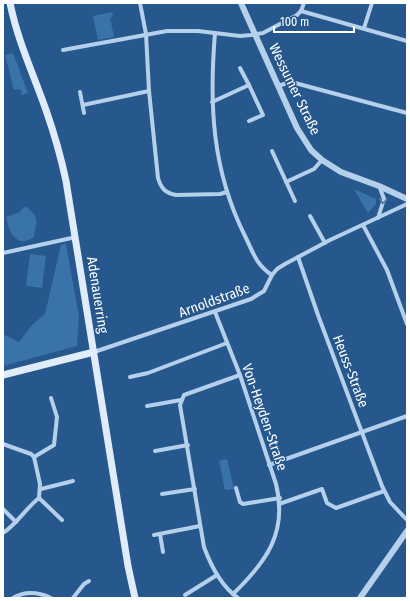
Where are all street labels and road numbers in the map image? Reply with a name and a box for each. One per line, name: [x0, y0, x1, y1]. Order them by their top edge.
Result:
street label: Wessumer Straße: [265, 41, 324, 138]
street label: Adenauerring: [83, 255, 112, 335]
street label: Arnoldstraße: [176, 280, 252, 321]
street label: Heuss-Straße: [329, 333, 372, 410]
street label: Von-Heyden-Straße: [238, 362, 291, 473]

